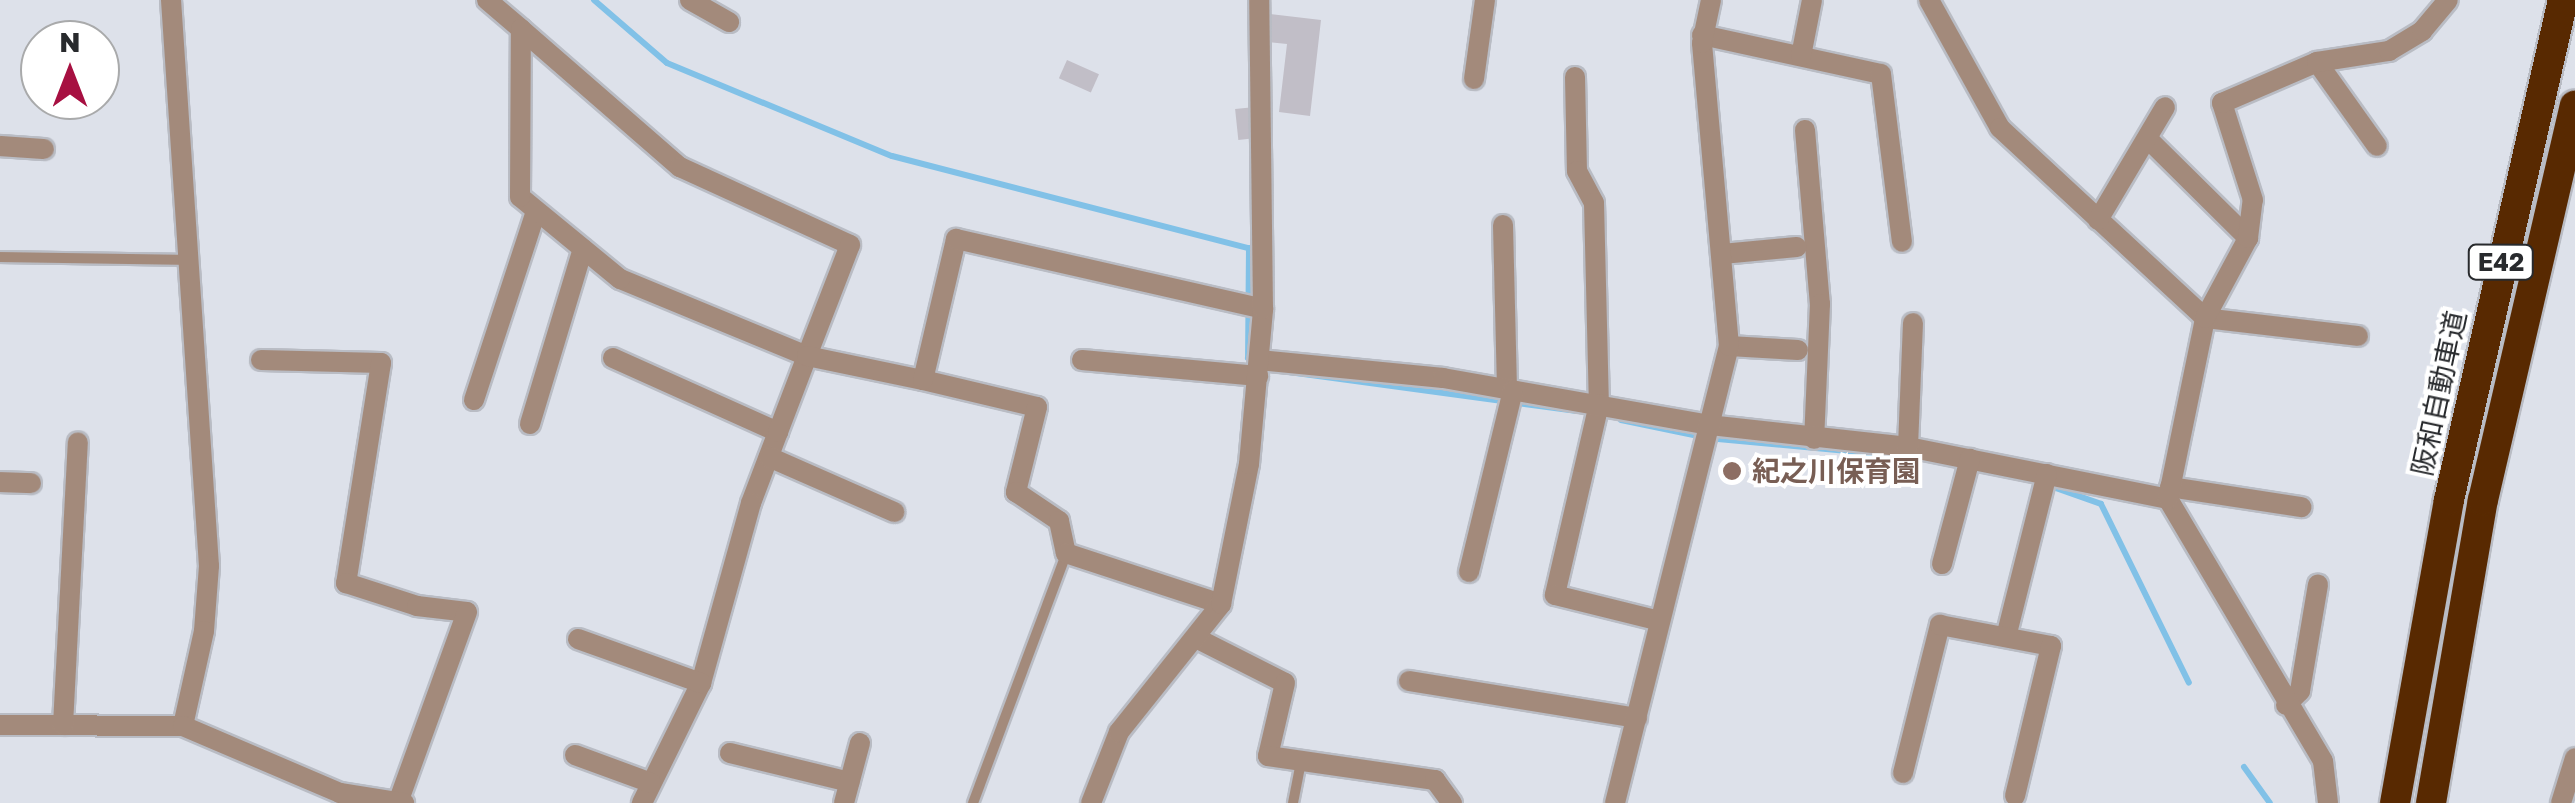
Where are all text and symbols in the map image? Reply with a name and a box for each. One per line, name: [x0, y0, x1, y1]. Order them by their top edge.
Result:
north arrow: [20, 20, 120, 120]
text: N: [59, 25, 81, 58]
road number: E42: [2466, 242, 2536, 282]
street label: 阪和自動車道: [2405, 307, 2473, 479]
place label: 紀之川保育園: [1752, 454, 1920, 488]
marker: 紀之川保育園: [1721, 460, 1743, 482]

